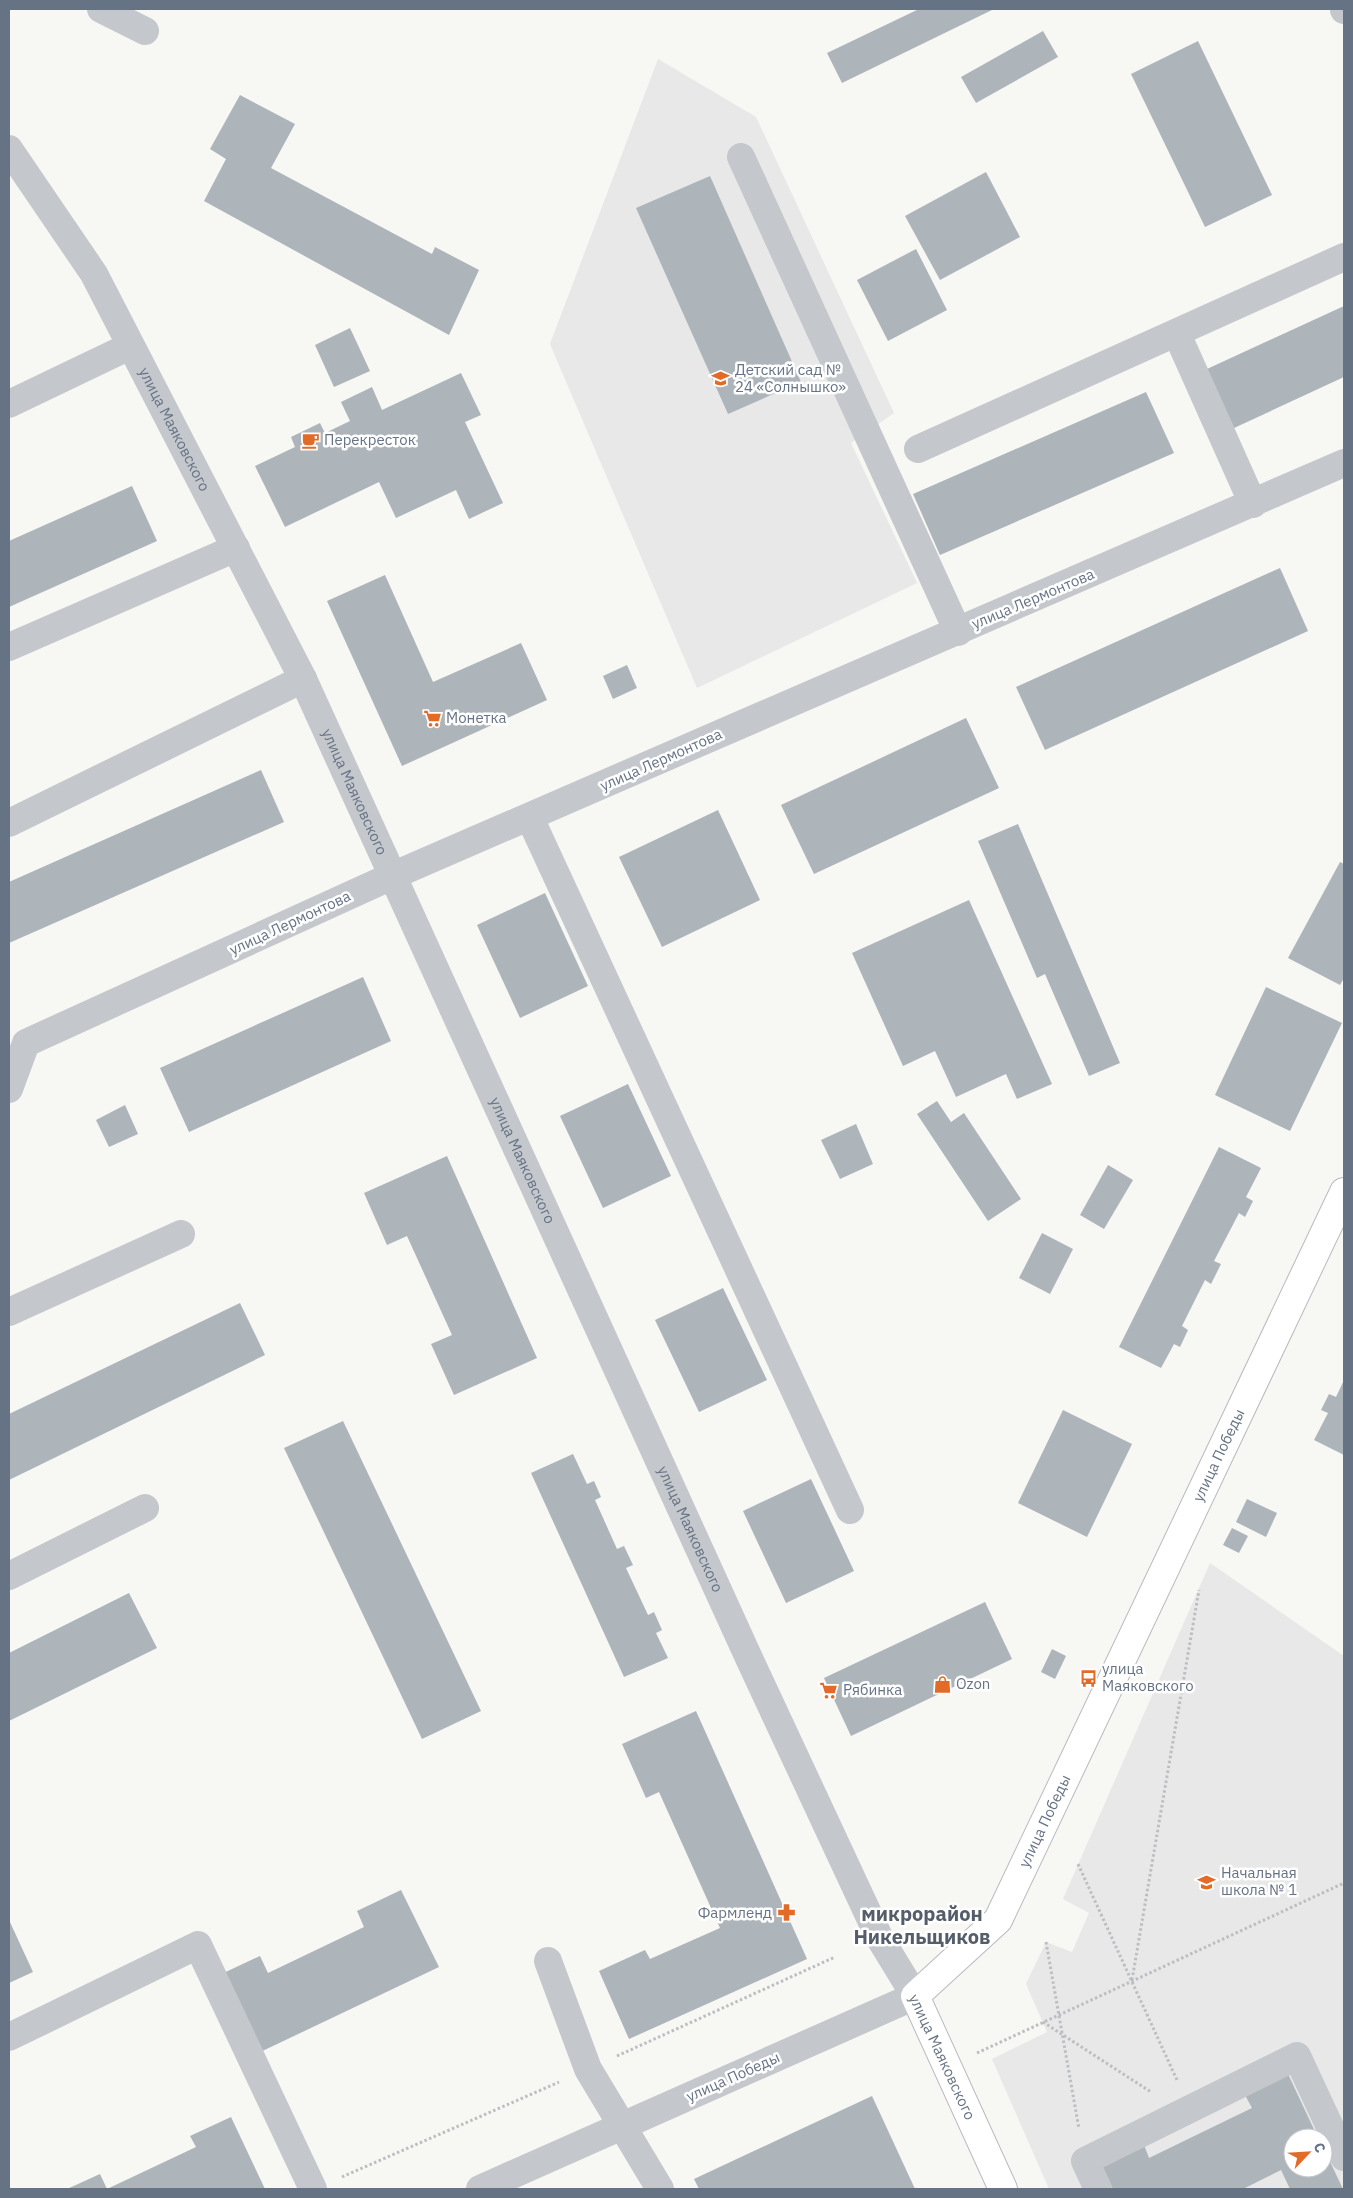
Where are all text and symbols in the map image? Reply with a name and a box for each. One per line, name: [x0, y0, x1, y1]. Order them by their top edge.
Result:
place label: Детский сад № 24 «Солнышко»: [735, 360, 846, 396]
street label: улица Маяковского: [135, 364, 214, 494]
school or university icon: Детский сад № 24 «Солнышко»: [711, 369, 731, 389]
cafe icon: Перекресток: [300, 430, 320, 450]
place label: Перекресток: [324, 430, 416, 449]
street label: улица Лермонтова: [969, 564, 1097, 633]
supermarket icon: Монетка: [422, 708, 442, 728]
place label: Монетка: [446, 708, 507, 727]
street label: улица Лермонтова: [597, 724, 725, 795]
street label: улица Маяковского: [318, 726, 392, 858]
street label: улица Лермонтова: [226, 886, 353, 959]
street label: улица Маяковского: [486, 1094, 560, 1226]
street label: улица Победы: [1188, 1406, 1249, 1505]
street label: улица Маяковского: [654, 1463, 728, 1595]
place label: улица Маяковского: [1102, 1659, 1194, 1695]
bus stop icon: улица Маяковского: [1078, 1668, 1098, 1688]
shop icon: Ozon: [932, 1674, 952, 1694]
place label: Ozon: [956, 1674, 990, 1693]
supermarket icon: Рябинка: [819, 1680, 839, 1700]
place label: Рябинка: [843, 1680, 902, 1699]
street label: улица Победы: [1014, 1772, 1075, 1871]
place label: Начальная школа № 1: [1221, 1863, 1297, 1899]
school or university icon: Начальная школа № 1: [1197, 1872, 1217, 1892]
district label: микрорайон Никельщиков: [853, 1900, 991, 1950]
place label: Фармленд: [698, 1903, 772, 1922]
pharmacy icon: Фармленд: [776, 1903, 796, 1923]
street label: улица Маяковского: [905, 1991, 980, 2123]
street label: улица Победы: [683, 2047, 783, 2106]
north arrow: [1283, 2128, 1333, 2178]
text: С: [1310, 2140, 1330, 2155]

